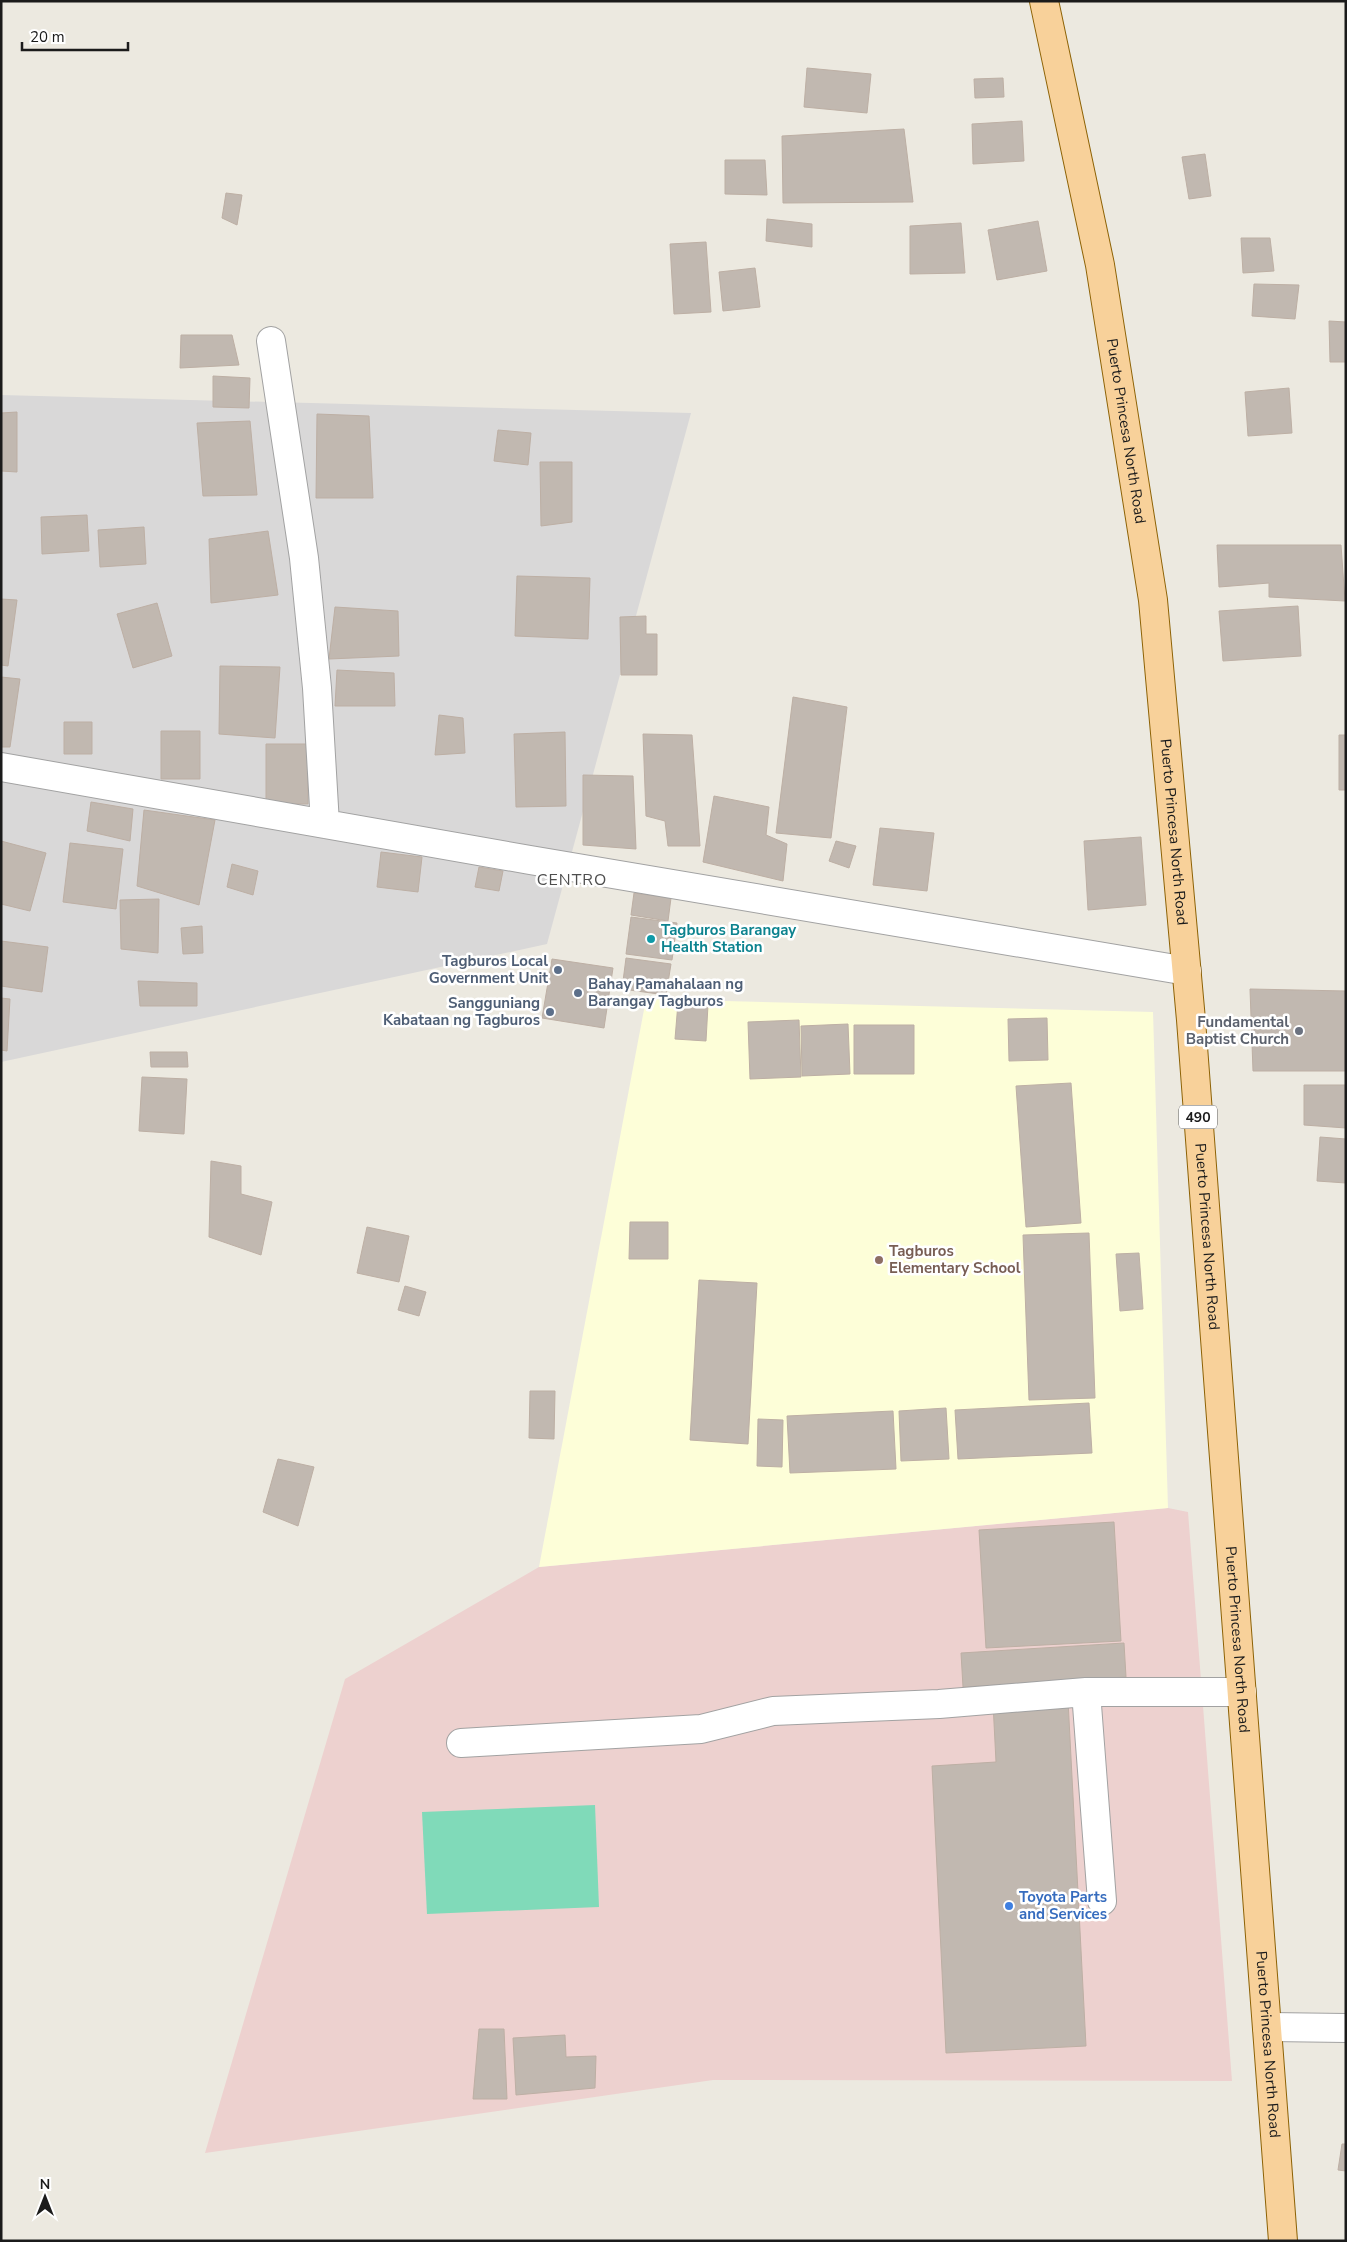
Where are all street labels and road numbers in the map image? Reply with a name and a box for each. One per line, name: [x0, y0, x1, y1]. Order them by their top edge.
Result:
street label: Puerto Princesa North Road: [1102, 337, 1151, 525]
street label: Puerto Princesa North Road: [1156, 738, 1192, 926]
road number: 490: [1179, 1106, 1217, 1128]
street label: Puerto Princesa North Road: [1190, 1142, 1224, 1331]
street label: Puerto Princesa North Road: [1221, 1545, 1255, 1734]
street label: Puerto Princesa North Road: [1251, 1950, 1285, 2139]

